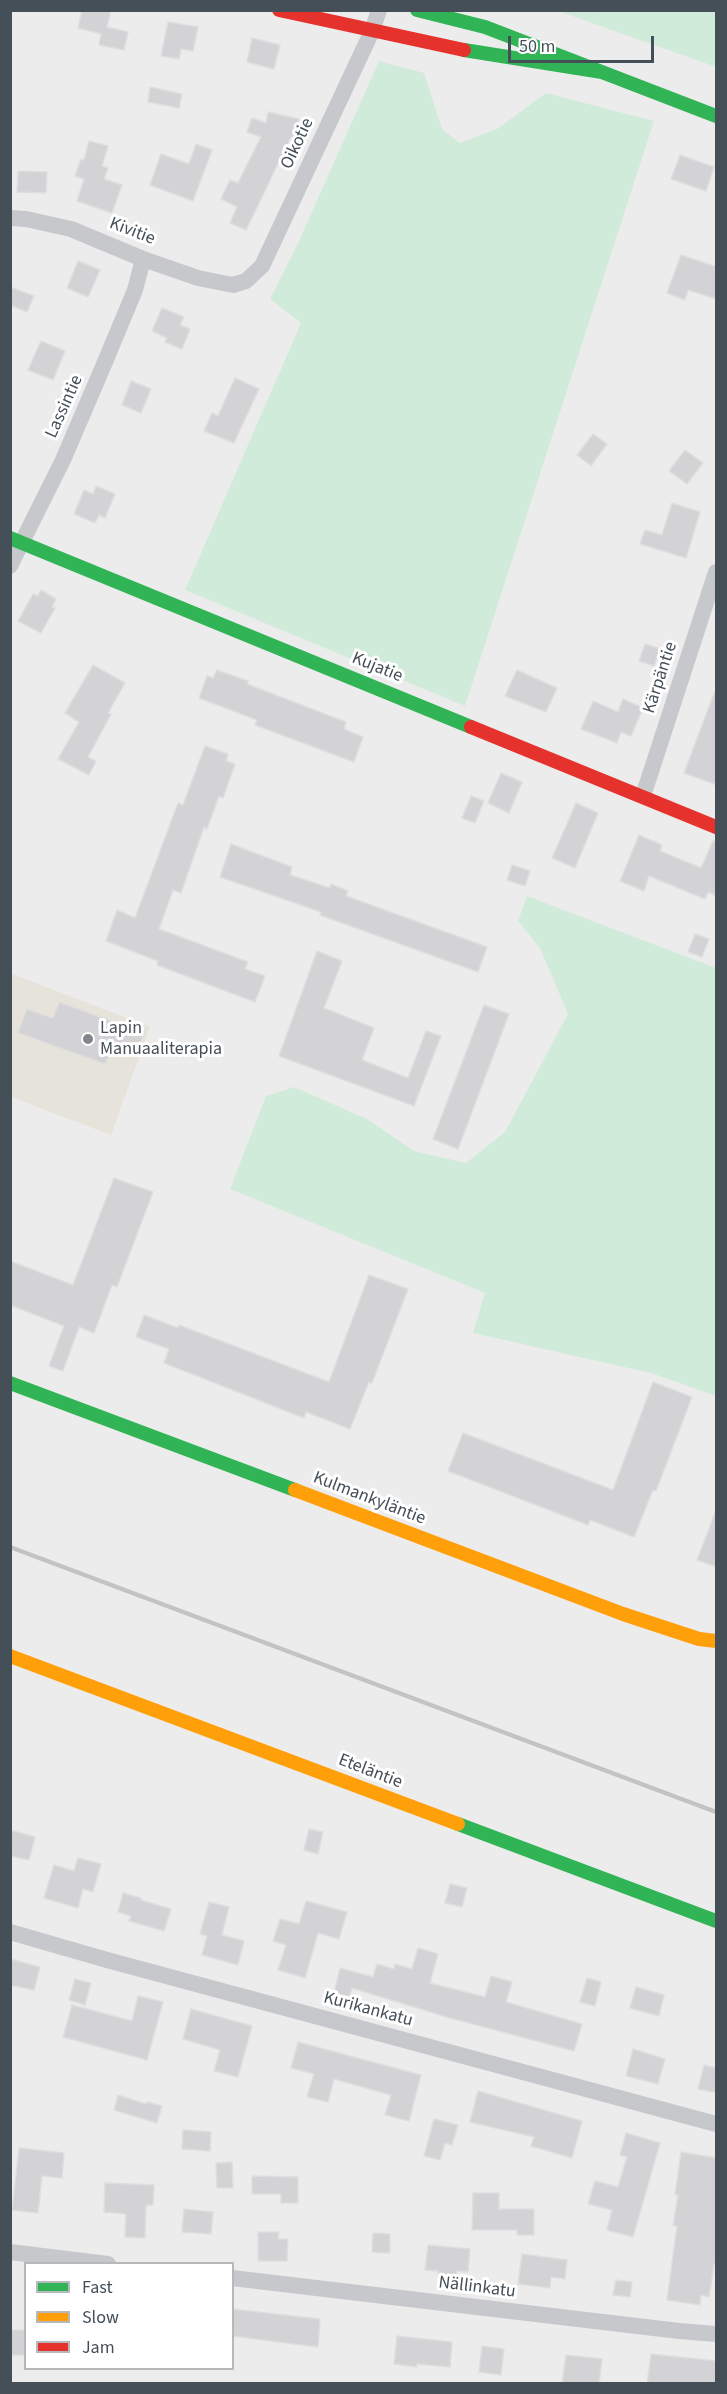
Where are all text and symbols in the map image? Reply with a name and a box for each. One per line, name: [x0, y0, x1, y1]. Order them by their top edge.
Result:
scale bar: [511, 24, 656, 62]
text: 50 m: [519, 34, 555, 59]
street label: Oikotie: [277, 115, 319, 173]
street label: Kivitie: [106, 213, 158, 251]
street label: Lassintie: [42, 372, 88, 442]
street label: Kärpäntie: [639, 640, 683, 716]
street label: Kujatie: [349, 648, 405, 688]
place label: Lapin Manuaaliterapia: [100, 1018, 222, 1060]
marker: Lapin Manuaaliterapia: [81, 1032, 95, 1046]
street label: Kulmankyläntie: [310, 1468, 428, 1530]
street label: Eteläntie: [335, 1750, 405, 1794]
street label: Kurikankatu: [321, 1988, 415, 2032]
legend: [24, 2262, 234, 2370]
street label: Nällinkatu: [437, 2273, 517, 2303]
text: Fast: [82, 2275, 113, 2300]
text: Slow: [82, 2305, 119, 2330]
text: Jam: [82, 2335, 115, 2360]

